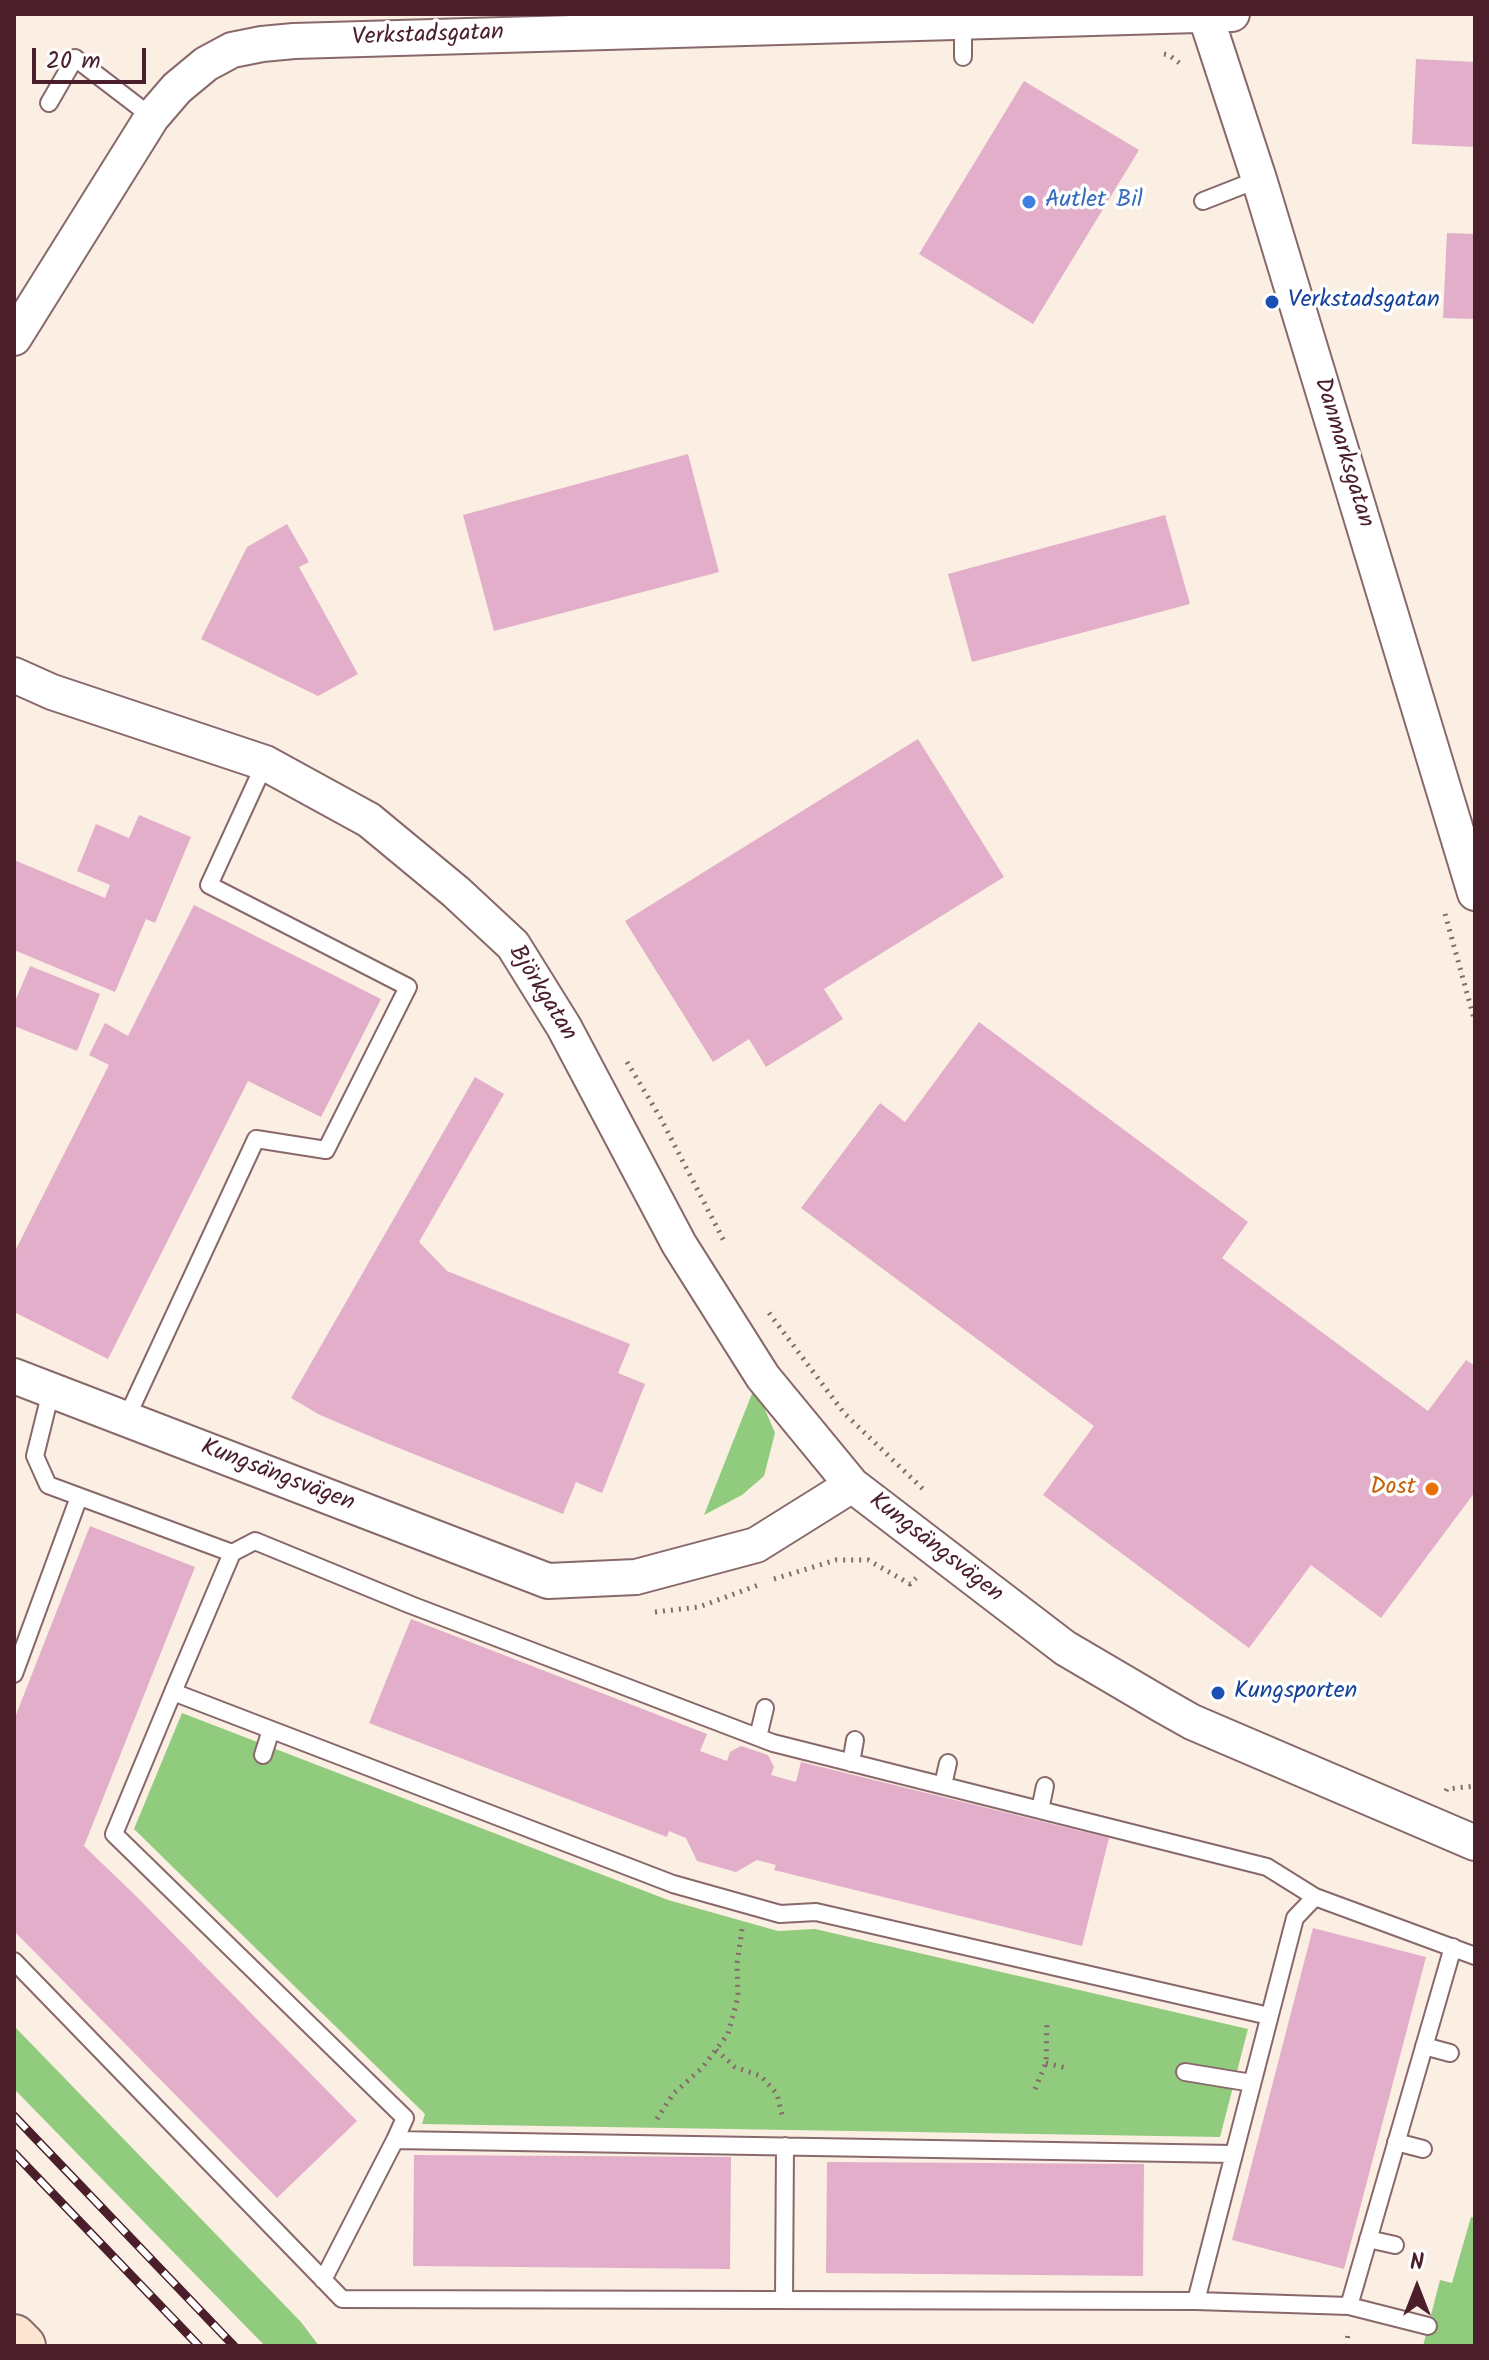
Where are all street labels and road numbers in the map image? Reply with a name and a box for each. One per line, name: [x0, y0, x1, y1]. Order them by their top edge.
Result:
street label: Verkstadsgatan: [352, 20, 504, 54]
street label: Danmarksgatan: [1306, 375, 1378, 531]
street label: Björkgatan: [500, 941, 582, 1047]
street label: Kungsängsvägen: [196, 1434, 358, 1520]
street label: Kungsängsvägen: [862, 1488, 1008, 1610]

